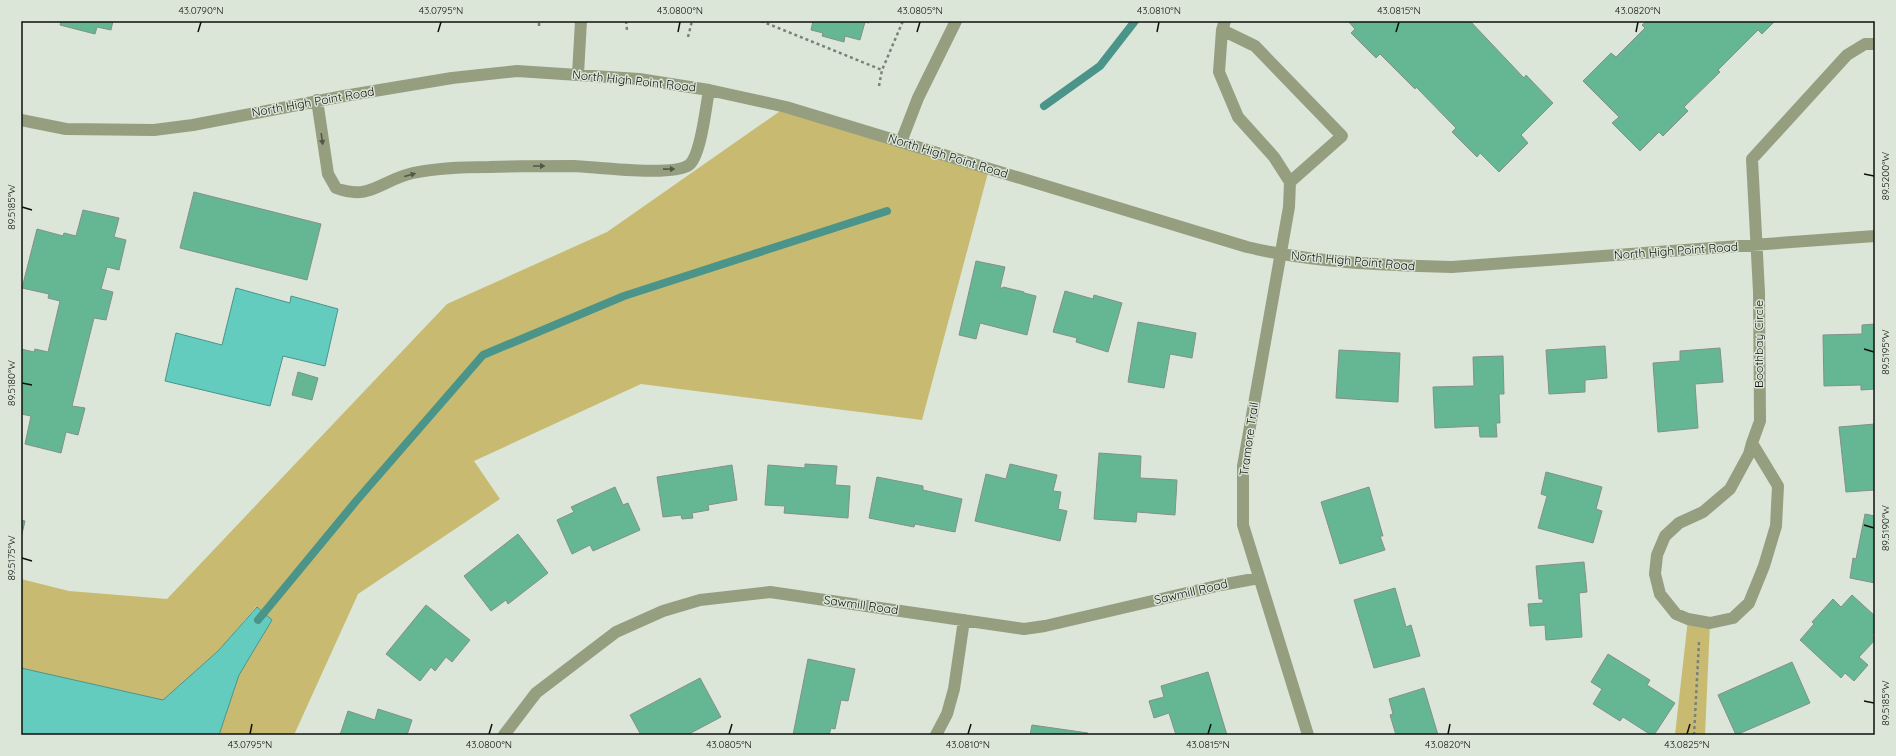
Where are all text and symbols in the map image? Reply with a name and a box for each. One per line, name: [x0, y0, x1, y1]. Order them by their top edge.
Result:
text: 43.0790°N: [179, 4, 223, 17]
text: 43.0795°N: [419, 4, 463, 17]
text: 43.0800°N: [657, 4, 703, 17]
text: 43.0805°N: [897, 4, 943, 17]
text: 43.0810°N: [1137, 4, 1181, 17]
text: 43.0815°N: [1377, 4, 1421, 17]
text: 43.0820°N: [1615, 4, 1661, 17]
street label: North High Point Road: [571, 67, 697, 94]
street label: North High Point Road: [250, 83, 375, 120]
street label: North High Point Road: [886, 130, 1010, 181]
one-way arrow: [319, 133, 325, 145]
text: 89.5200°W: [1879, 152, 1892, 200]
one-way arrow: [533, 163, 546, 169]
one-way arrow: [663, 166, 675, 173]
one-way arrow: [404, 172, 416, 178]
text: 89.5185°W: [5, 184, 18, 230]
street label: North High Point Road: [1613, 239, 1739, 262]
street label: North High Point Road: [1290, 248, 1416, 273]
street label: Boothbay Circle: [1751, 300, 1766, 388]
text: 89.5195°W: [1879, 329, 1892, 375]
text: 89.5180°W: [5, 360, 18, 406]
street label: Tramore Trail: [1236, 401, 1261, 477]
text: 89.5190°W: [1879, 505, 1892, 551]
text: 89.5175°W: [5, 535, 18, 581]
street label: Sawmill Road: [1153, 576, 1229, 607]
street label: Sawmill Road: [823, 592, 899, 617]
text: 89.5185°W: [1879, 680, 1892, 726]
text: 43.0795°N: [228, 738, 272, 751]
text: 43.0800°N: [466, 738, 512, 751]
text: 43.0805°N: [706, 738, 752, 751]
text: 43.0810°N: [946, 738, 990, 751]
text: 43.0815°N: [1186, 738, 1230, 751]
text: 43.0820°N: [1425, 738, 1471, 751]
text: 43.0825°N: [1664, 738, 1710, 751]

